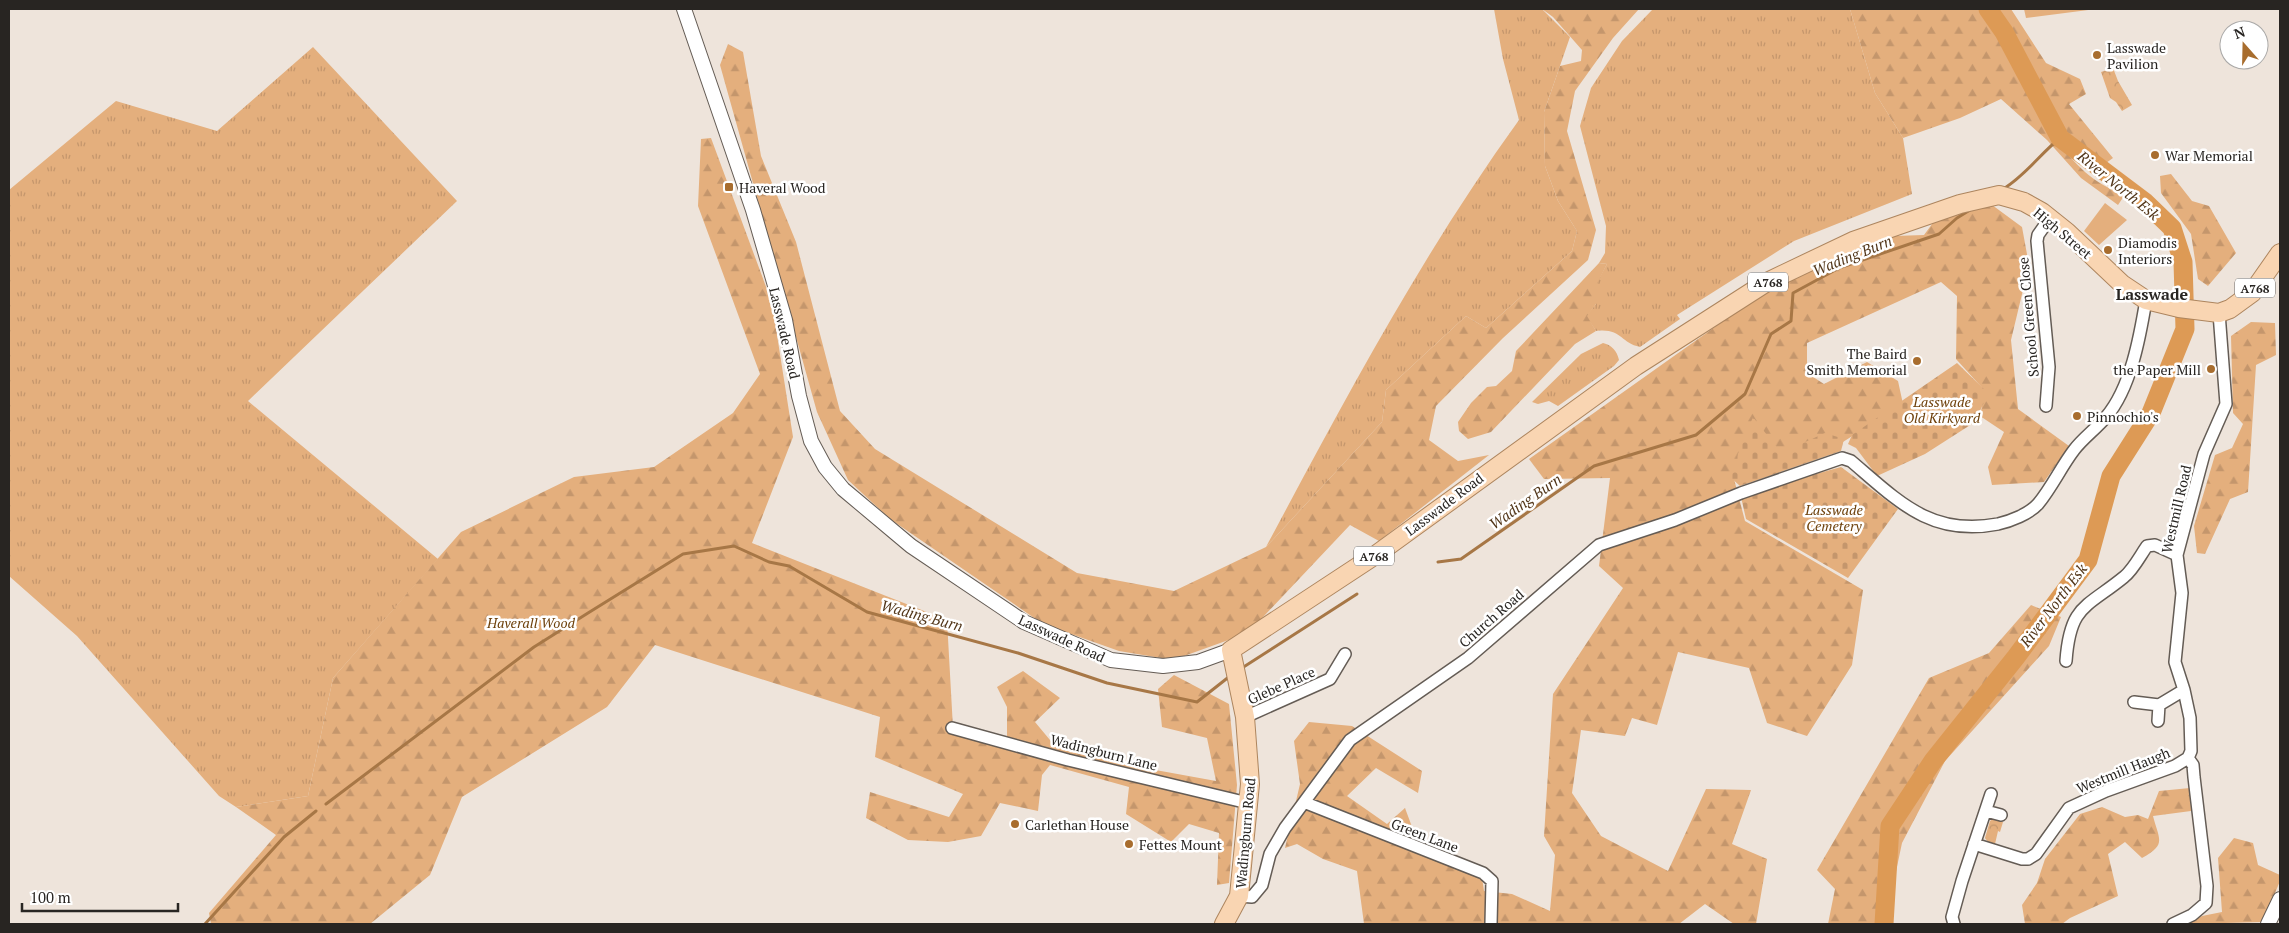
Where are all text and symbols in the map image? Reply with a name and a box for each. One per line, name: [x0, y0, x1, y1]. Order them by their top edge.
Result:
north arrow: [2219, 20, 2269, 70]
text: N: [2231, 21, 2248, 43]
place label: Lasswade Pavilion: [2107, 38, 2166, 73]
marker: Lasswade Pavilion: [2091, 49, 2103, 61]
water label: River North Esk: [2073, 145, 2165, 225]
place label: War Memorial: [2165, 146, 2253, 165]
marker: War Memorial: [2149, 149, 2161, 161]
place label: Haveral Wood: [739, 178, 826, 197]
marker: Haveral Wood: [723, 181, 735, 193]
street label: High Street: [2030, 203, 2097, 264]
water label: Wading Burn: [1809, 230, 1895, 280]
place label: Diamodis Interiors: [2118, 233, 2177, 268]
marker: Diamodis Interiors: [2102, 244, 2114, 256]
street label: School Green Close: [2013, 256, 2043, 378]
road number: A768: [1748, 272, 1788, 292]
road number: A768: [2235, 278, 2275, 298]
district label: Lasswade: [2116, 283, 2189, 305]
street label: Lasswade Road: [765, 285, 805, 381]
place label: The Baird Smith Memorial: [1807, 344, 1907, 379]
marker: The Baird Smith Memorial: [1911, 355, 1923, 367]
place label: the Paper Mill: [2113, 360, 2201, 379]
marker: the Paper Mill: [2205, 363, 2217, 375]
park label: Lasswade Old Kirkyard: [1904, 392, 1981, 427]
place label: Pinnochio's: [2087, 407, 2159, 426]
marker: Pinnochio's: [2071, 410, 2083, 422]
street label: Westmill Road: [2157, 463, 2195, 555]
street label: Lasswade Road: [1401, 468, 1487, 540]
water label: Wading Burn: [1485, 469, 1565, 533]
park label: Lasswade Cemetery: [1804, 500, 1863, 535]
road number: A768: [1354, 546, 1394, 566]
water label: River North Esk: [2014, 559, 2091, 652]
street label: Church Road: [1455, 584, 1528, 651]
water label: Wading Burn: [879, 594, 965, 636]
street label: Lasswade Road: [1016, 610, 1109, 666]
park label: Haverall Wood: [486, 613, 576, 632]
street label: Glebe Place: [1244, 662, 1318, 708]
street label: Wadingburn Lane: [1048, 730, 1160, 774]
street label: Westmill Haugh: [2073, 743, 2173, 797]
street label: Wadingburn Road: [1231, 777, 1259, 889]
street label: Green Lane: [1388, 813, 1462, 857]
place label: Carlethan House: [1025, 815, 1129, 834]
marker: Carlethan House: [1009, 818, 1021, 830]
place label: Fettes Mount: [1139, 835, 1223, 854]
marker: Fettes Mount: [1123, 838, 1135, 850]
scale bar: [22, 880, 179, 912]
text: 100 m: [30, 887, 71, 907]

